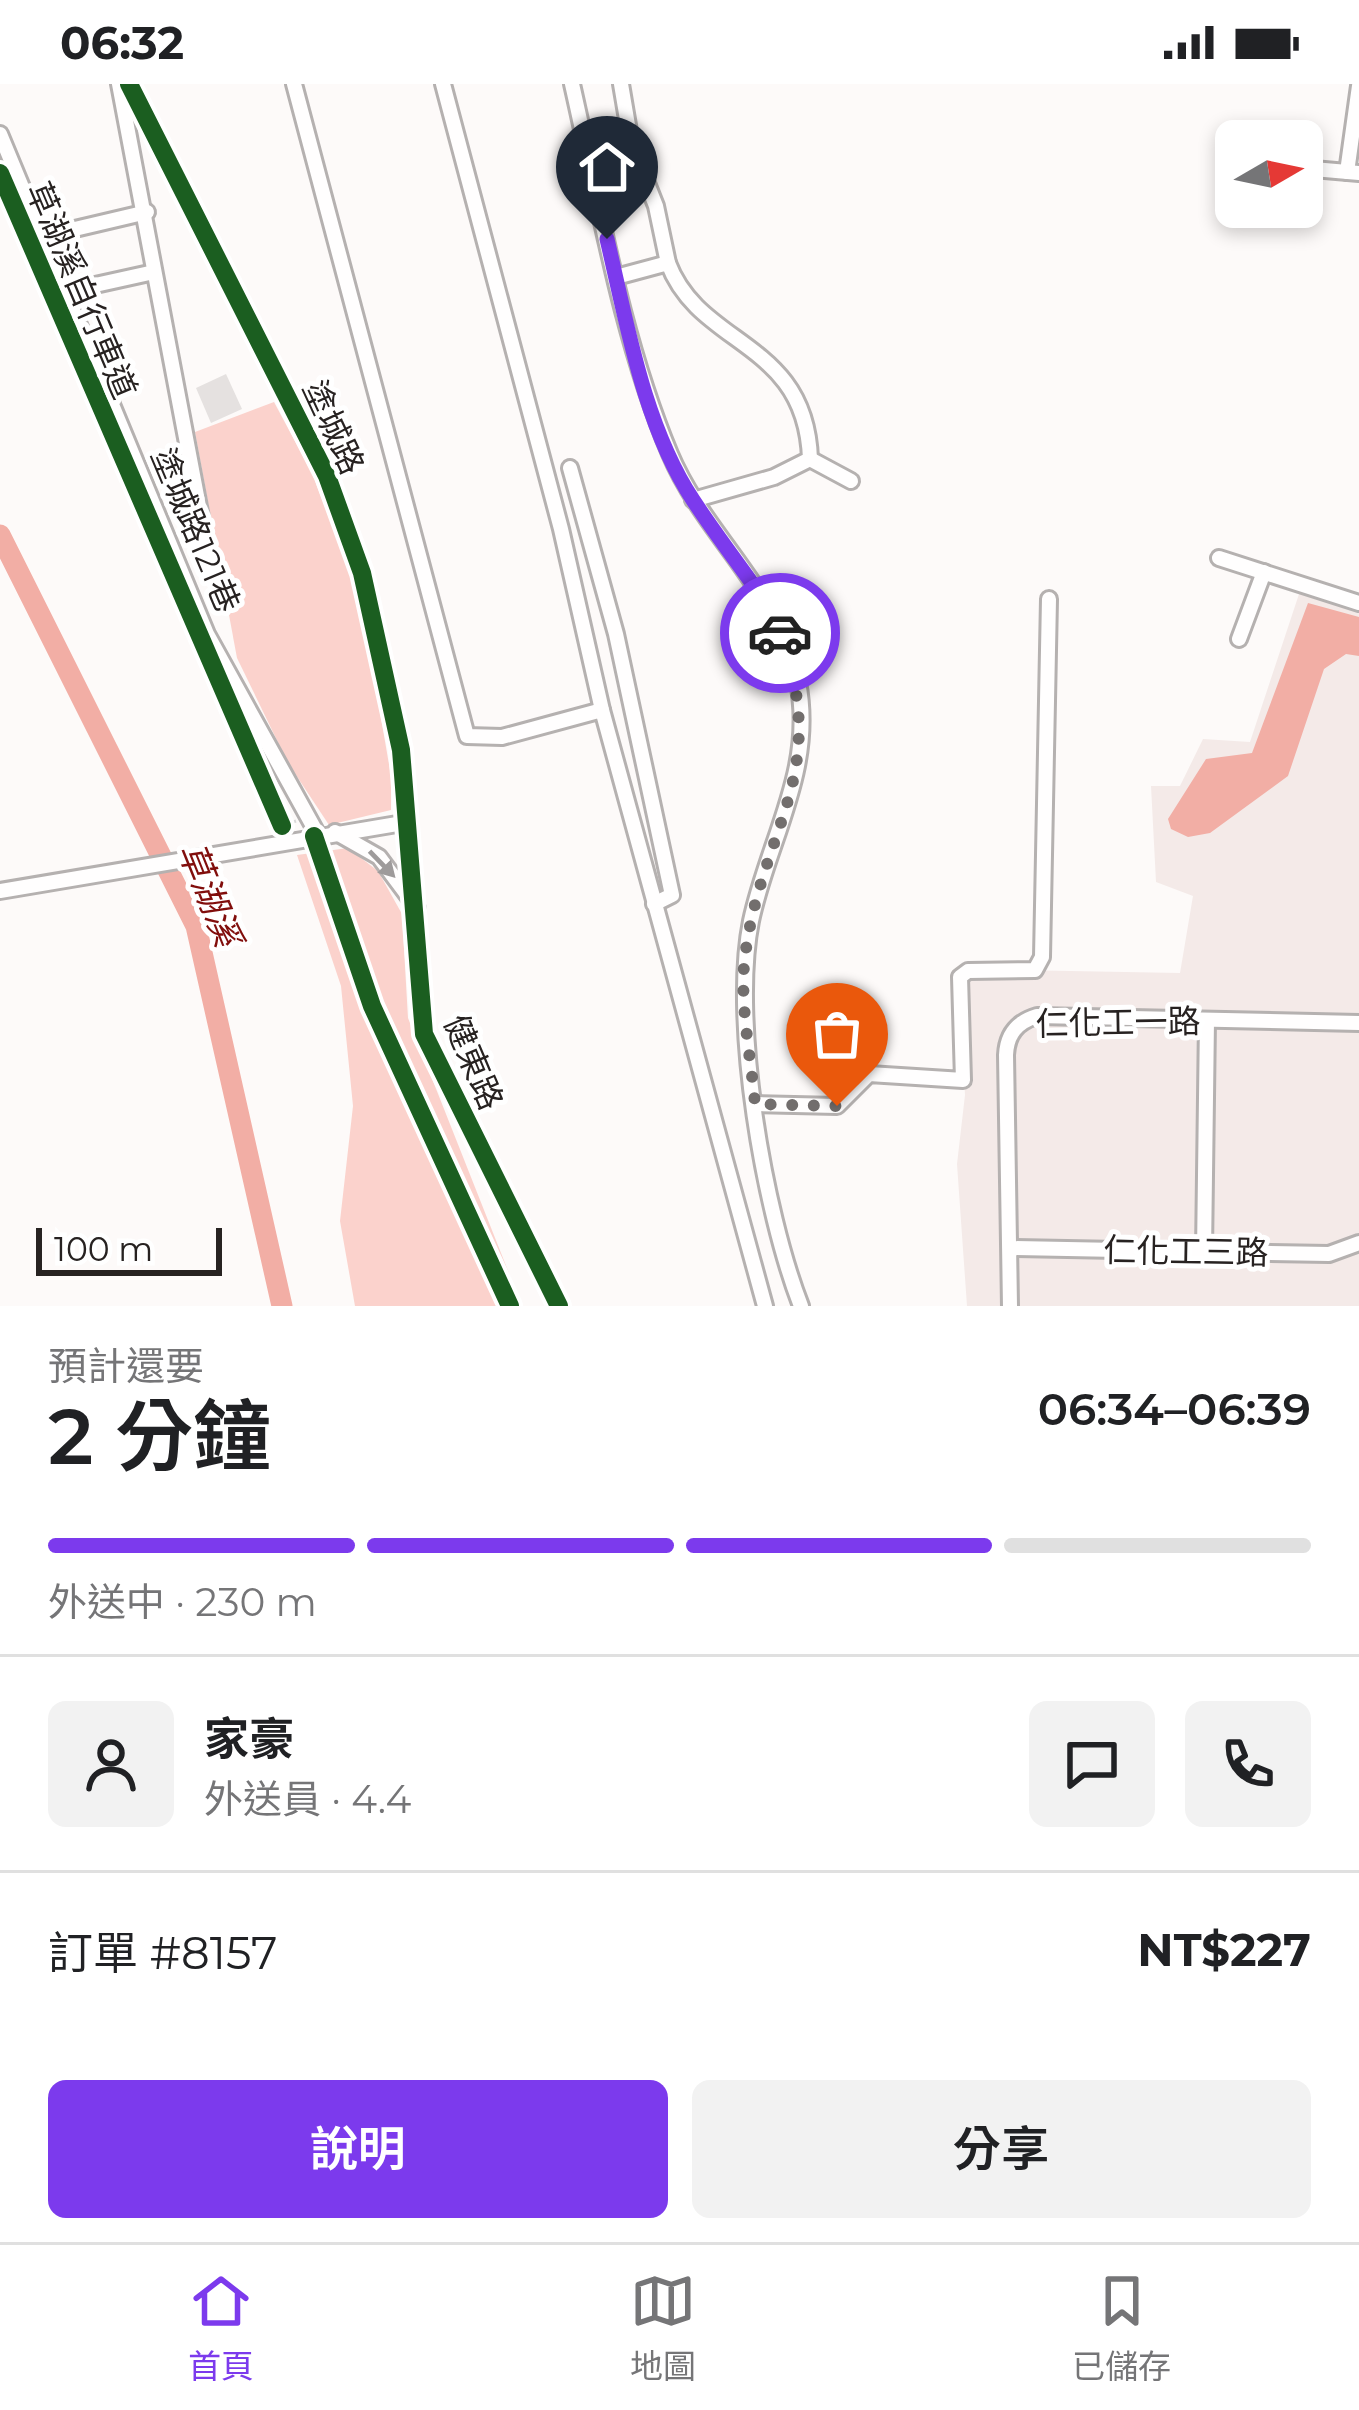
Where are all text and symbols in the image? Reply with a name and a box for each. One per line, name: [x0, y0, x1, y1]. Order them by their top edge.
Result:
text: 06:32: [60, 15, 184, 70]
pin: [556, 116, 658, 239]
north arrow: [1215, 120, 1323, 228]
map controls: [1215, 120, 1323, 228]
icon: home: [574, 134, 640, 200]
street label: 草湖溪自行車道: [18, 176, 146, 404]
street label: 塗城路: [295, 374, 373, 480]
street label: 塗城路121巷: [143, 442, 249, 618]
courier: [720, 573, 840, 693]
icon: car: [747, 600, 813, 666]
water label: 草湖溪: [169, 836, 252, 957]
one-way arrow: [368, 849, 396, 878]
pin: [786, 983, 888, 1106]
icon: bag: [804, 1001, 870, 1067]
street label: 仁化工一路: [1035, 1001, 1201, 1043]
street label: 健東路: [436, 1009, 512, 1115]
scale bar: [36, 1222, 222, 1275]
text: 100 m: [54, 1229, 153, 1269]
street label: 仁化工三路: [1103, 1230, 1269, 1272]
text: 預計還要: [48, 1342, 204, 1390]
text: 06:34–06:39: [1038, 1381, 1311, 1436]
text: 2 分鐘: [48, 1388, 271, 1484]
text: 外送中 · 230 m: [48, 1578, 317, 1626]
button: person: [48, 1701, 174, 1827]
button: chat: [1029, 1701, 1155, 1827]
button: phone: [1185, 1701, 1311, 1827]
text: 家豪: [204, 1711, 294, 1766]
text: 外送員 · 4.4: [204, 1775, 411, 1823]
text: NT$227: [1137, 1922, 1311, 1977]
text: 訂單 #8157: [48, 1925, 277, 1980]
button: 說明: [48, 2080, 668, 2218]
button: 分享: [692, 2080, 1311, 2218]
tab: 首頁: [188, 2268, 254, 2388]
tab: 地圖: [630, 2268, 696, 2388]
tab: 已儲存: [1072, 2268, 1171, 2388]

